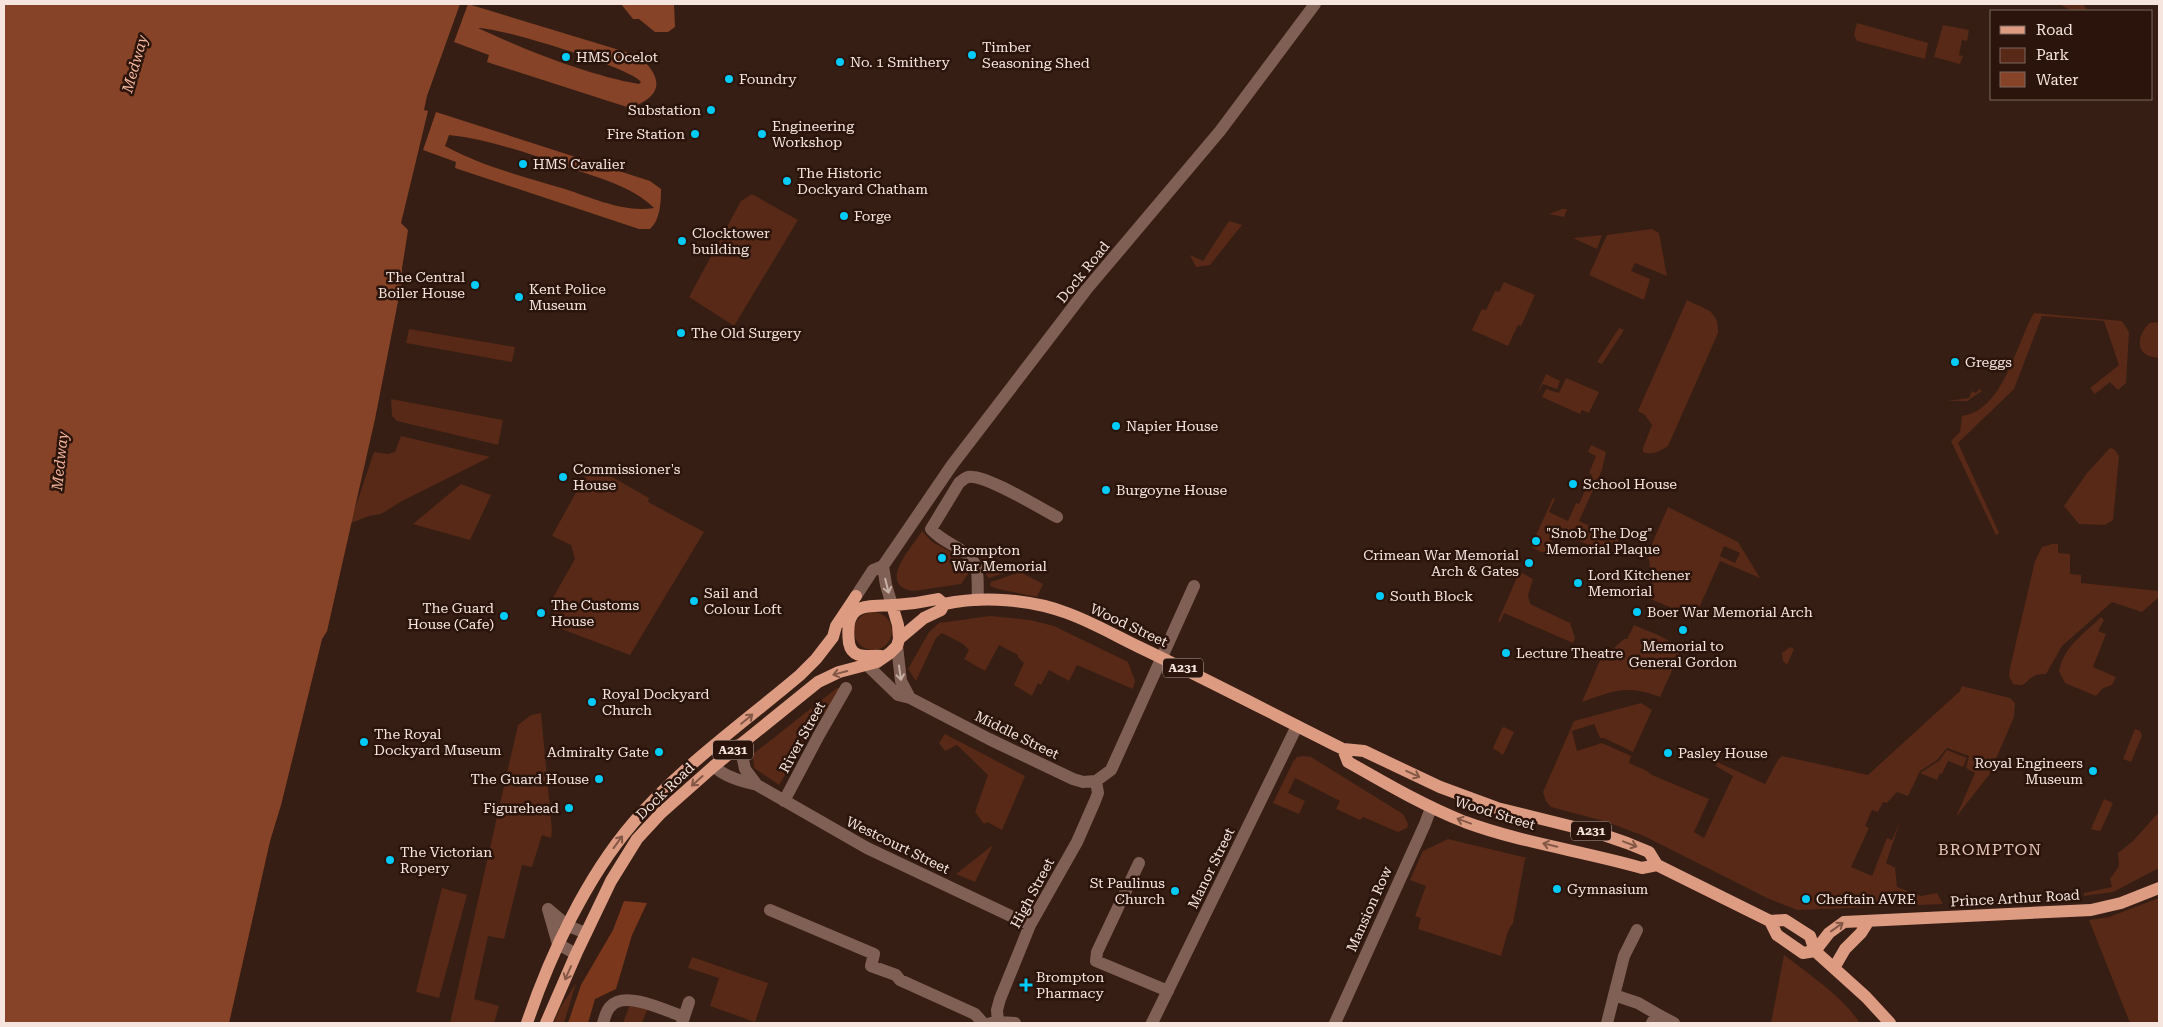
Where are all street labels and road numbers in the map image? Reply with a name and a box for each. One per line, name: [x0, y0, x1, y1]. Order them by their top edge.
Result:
street label: Dock Road: [1053, 238, 1113, 306]
street label: Wood Street: [1088, 600, 1170, 650]
road number: A231: [1163, 658, 1203, 678]
street label: River Street: [776, 699, 828, 775]
street label: Middle Street: [972, 708, 1062, 762]
road number: A231: [713, 740, 753, 760]
street label: Dock Road: [633, 759, 697, 823]
street label: Wood Street: [1453, 793, 1537, 833]
street label: Westcourt Street: [844, 813, 952, 877]
road number: A231: [1571, 821, 1611, 840]
street label: Manor Street: [1185, 825, 1237, 911]
street label: High Street: [1007, 855, 1057, 931]
street label: Mansion Row: [1343, 864, 1395, 954]
street label: Prince Arthur Road: [1950, 887, 2080, 909]

